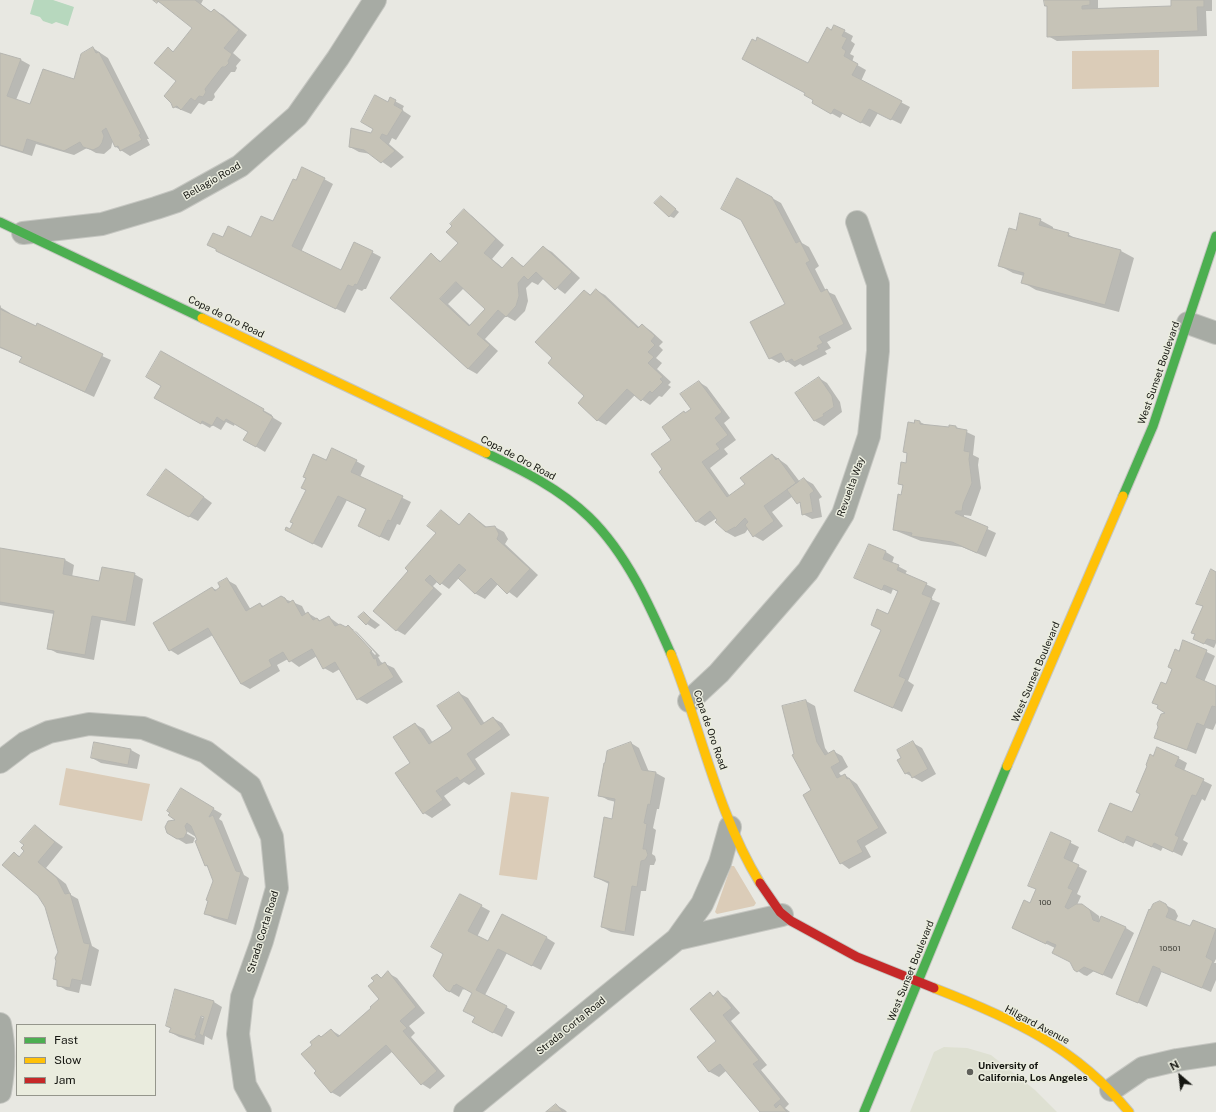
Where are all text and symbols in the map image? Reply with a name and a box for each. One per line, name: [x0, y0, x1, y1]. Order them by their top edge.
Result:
street label: Bellagio Road: [181, 160, 243, 202]
street label: Copa de Oro Road: [186, 293, 266, 341]
street label: West Sunset Boulevard: [1136, 320, 1182, 426]
street label: Copa de Oro Road: [478, 433, 558, 483]
street label: Revuelta Way: [835, 455, 867, 519]
street label: West Sunset Boulevard: [1009, 620, 1063, 724]
street label: Copa de Oro Road: [691, 689, 729, 771]
street label: Strada Corta Road: [245, 889, 281, 975]
house number: 100: [1039, 898, 1051, 908]
street label: West Sunset Boulevard: [885, 919, 937, 1023]
house number: 10501: [1159, 944, 1181, 954]
street label: Strada Corta Road: [534, 994, 608, 1058]
street label: Hilgard Avenue: [1003, 1003, 1071, 1047]
legend: [16, 1024, 156, 1096]
text: Fast: [54, 1033, 78, 1047]
text: Slow: [54, 1053, 81, 1067]
north arrow: [1160, 1056, 1200, 1096]
text: N: [1168, 1058, 1181, 1073]
place label: University of California, Los Angeles: [978, 1060, 1088, 1084]
marker: University of California, Los Angeles: [965, 1067, 975, 1077]
text: Jam: [54, 1073, 76, 1087]

